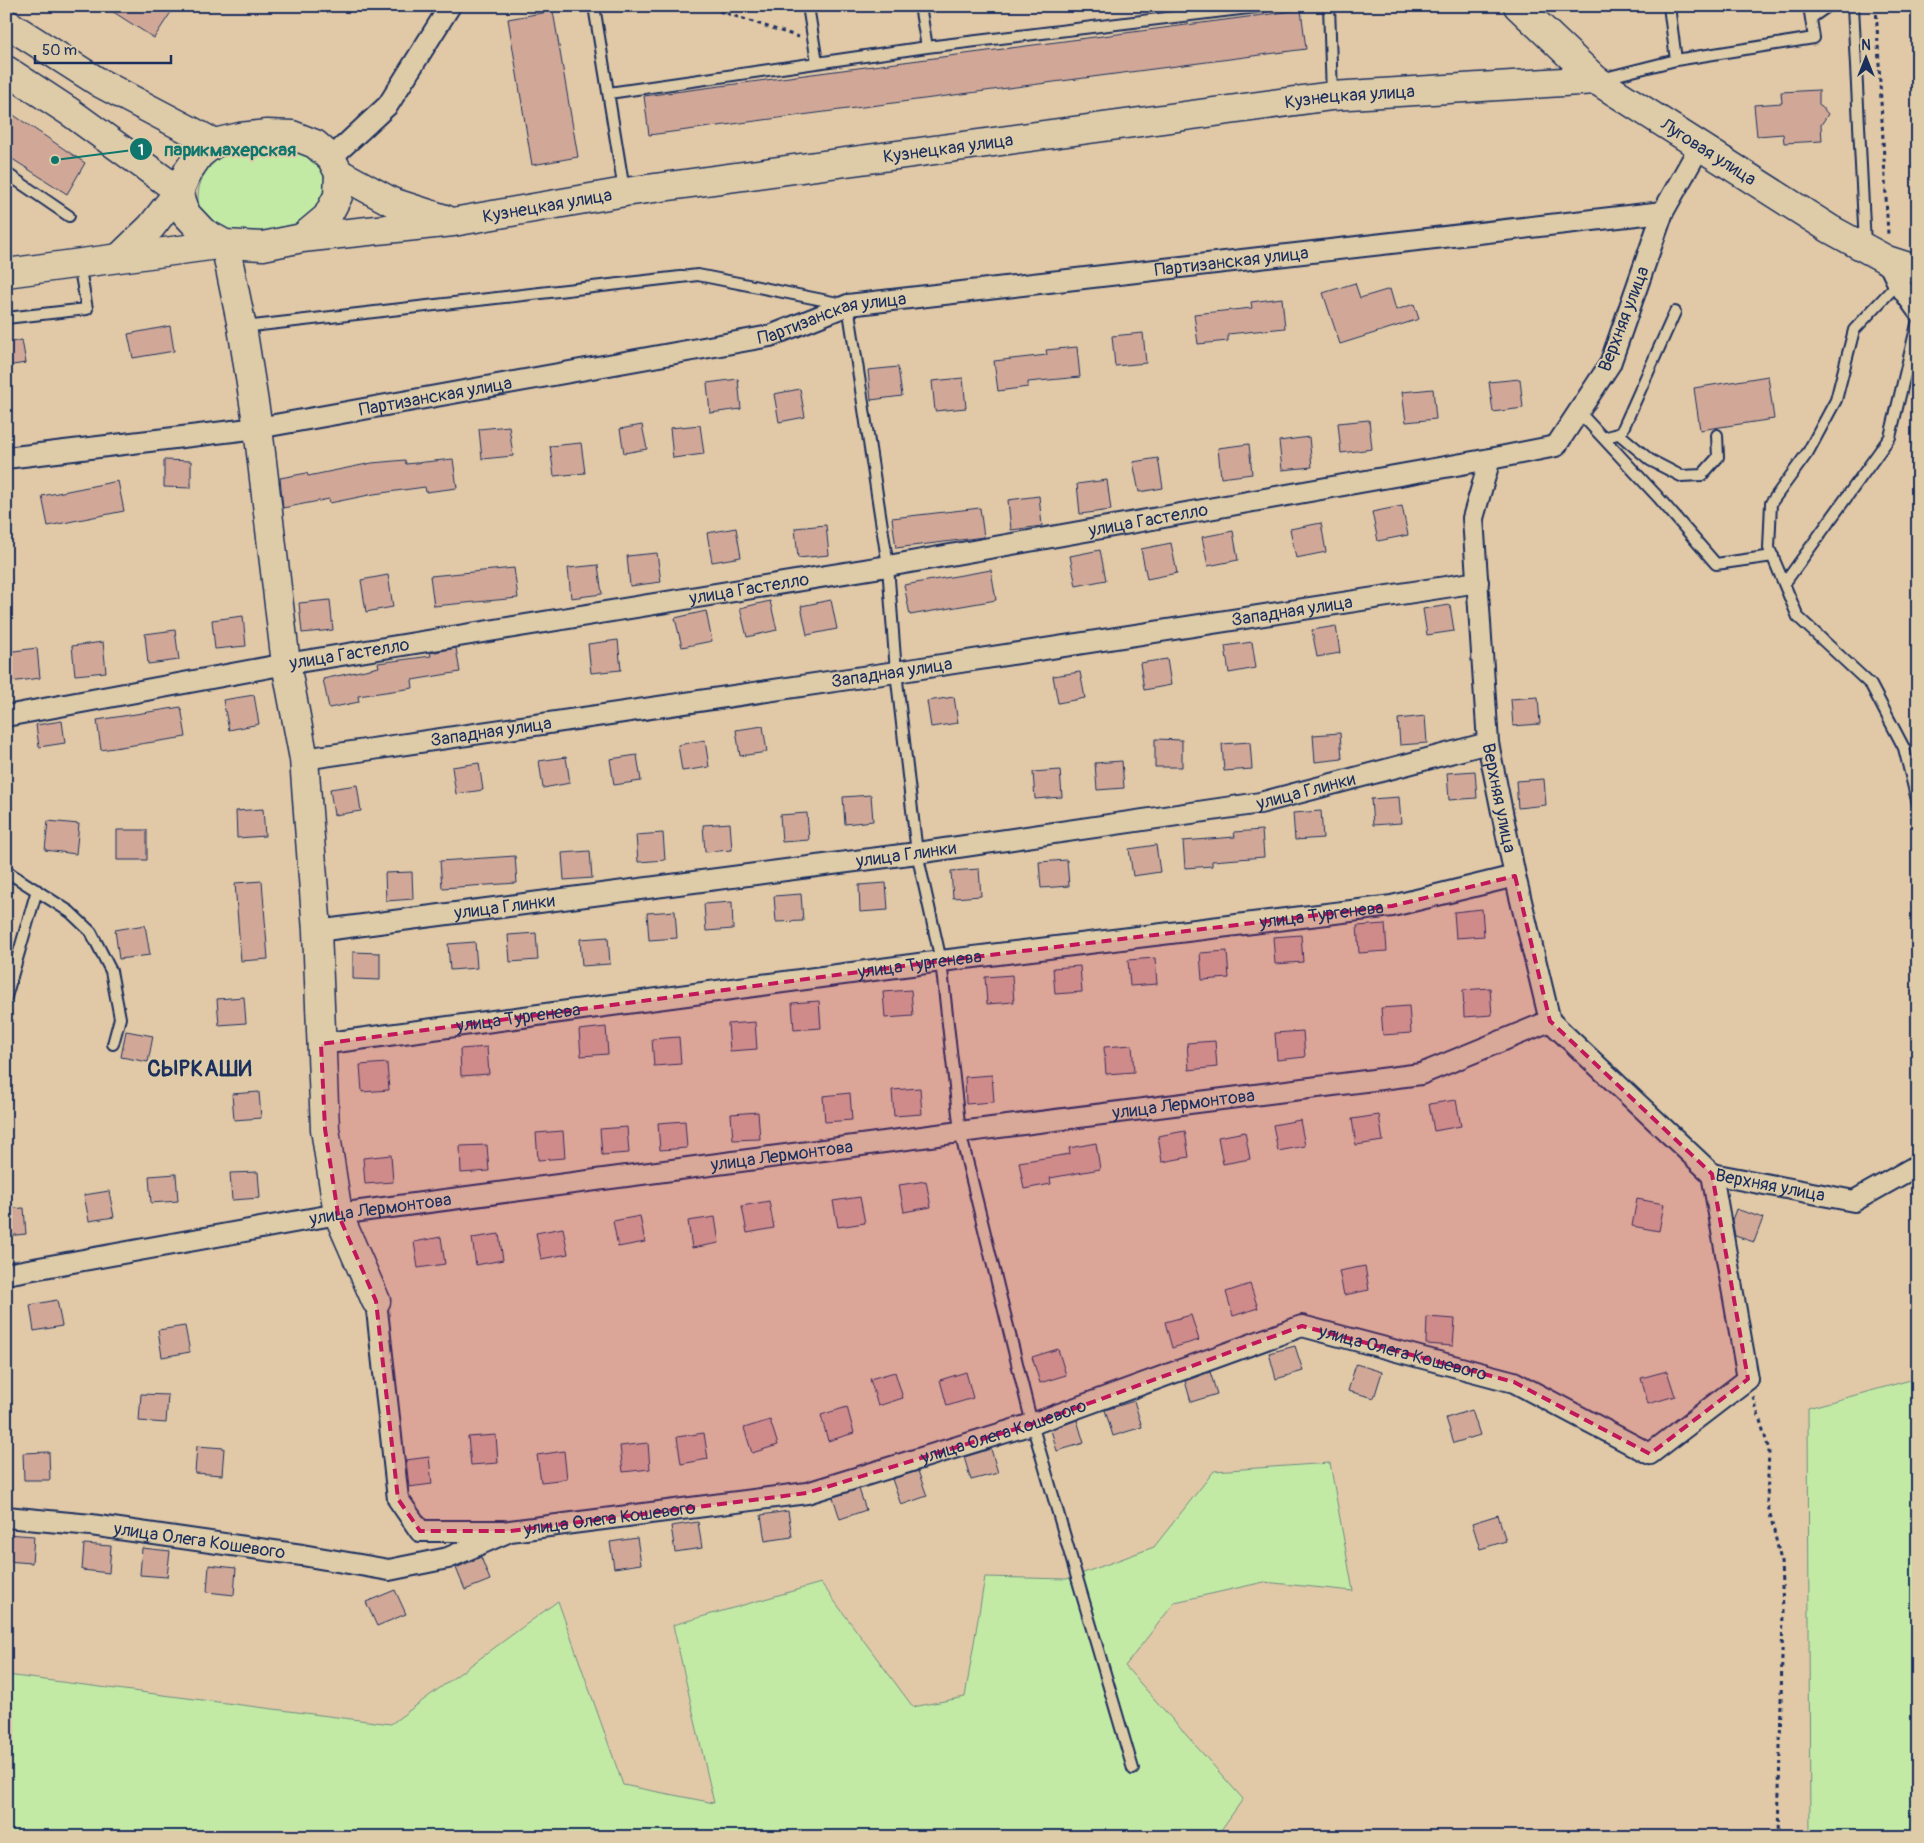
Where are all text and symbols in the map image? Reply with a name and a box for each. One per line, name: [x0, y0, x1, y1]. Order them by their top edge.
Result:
scale bar: [35, 32, 171, 64]
north arrow: [1842, 32, 1892, 82]
text: N: [1861, 37, 1871, 54]
text: 50 m: [42, 41, 77, 60]
street label: Кузнецкая улица: [1283, 80, 1416, 114]
street label: Луговая улица: [1656, 112, 1761, 191]
street label: Кузнецкая улица: [882, 128, 1014, 168]
callout: парикмахерская: [128, 132, 306, 166]
text: парикмахерская: [164, 138, 296, 162]
text: 1: [138, 141, 144, 160]
street label: Кузнецкая улица: [481, 183, 614, 228]
street label: Партизанская улица: [1153, 241, 1310, 281]
street label: Верхняя улица: [1593, 263, 1655, 375]
street label: Партизанская улица: [756, 287, 907, 350]
street label: Партизанская улица: [357, 371, 514, 421]
street label: улица Гастелло: [1086, 498, 1210, 542]
street label: улица Гастелло: [687, 567, 811, 610]
street label: Западная улица: [1230, 590, 1354, 631]
street label: улица Гастелло: [287, 633, 411, 675]
street label: Западная улица: [830, 652, 954, 693]
street label: Западная улица: [429, 711, 553, 752]
street label: Верхняя улица: [1477, 741, 1521, 855]
street label: улица Глинки: [1253, 767, 1358, 815]
street label: улица Глинки: [853, 836, 958, 872]
street label: улица Глинки: [452, 889, 556, 925]
street label: улица Тургенева: [1257, 896, 1385, 934]
street label: улица Тургенева: [855, 945, 983, 984]
street label: улица Тургенева: [454, 998, 582, 1037]
district label: СЫРКАШИ: [147, 1055, 253, 1083]
street label: улица Лермонтова: [1110, 1084, 1256, 1124]
street label: улица Лермонтова: [708, 1135, 854, 1176]
street label: Верхняя улица: [1713, 1163, 1827, 1207]
street label: улица Лермонтова: [306, 1188, 453, 1231]
street label: улица Олега Кошевого: [1315, 1319, 1490, 1386]
street label: улица Олега Кошевого: [917, 1394, 1090, 1469]
street label: улица Олега Кошевого: [521, 1496, 697, 1541]
street label: улица Олега Кошевого: [111, 1517, 287, 1564]

